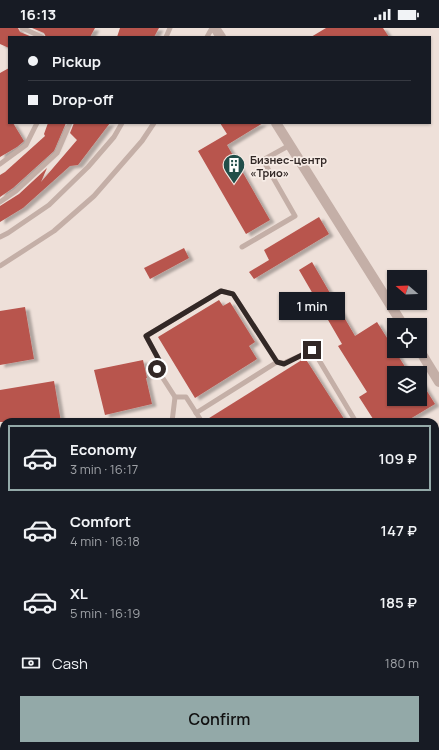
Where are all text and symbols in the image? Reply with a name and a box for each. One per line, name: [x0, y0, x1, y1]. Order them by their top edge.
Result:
text: 16:13: [20, 4, 56, 25]
text: Pickup: [52, 51, 101, 72]
text: Drop-off: [52, 89, 113, 110]
building icon: Бизнес-центр «Трио»: [221, 152, 247, 185]
place label: Бизнес-центр «Трио»: [250, 152, 327, 180]
north arrow: [387, 270, 427, 310]
map controls: [387, 270, 427, 406]
callout: 1 min: [279, 292, 345, 320]
text: 1 min: [297, 297, 328, 315]
button: locate: [387, 318, 427, 358]
route end: [303, 341, 321, 359]
route start: [148, 360, 166, 378]
button: layers: [387, 366, 427, 406]
text: Economy: [70, 439, 137, 460]
icon: car: [22, 440, 58, 476]
text: 109 ₽: [379, 448, 417, 469]
text: 3 min · 16:17: [70, 460, 138, 478]
text: Comfort: [70, 511, 131, 532]
icon: car: [22, 512, 58, 548]
text: 147 ₽: [381, 520, 417, 541]
text: 4 min · 16:18: [70, 532, 140, 550]
text: XL: [70, 583, 88, 604]
icon: car: [22, 584, 58, 620]
text: 185 ₽: [380, 592, 417, 613]
text: 5 min · 16:19: [70, 604, 140, 622]
icon: cash: [20, 652, 42, 674]
text: Cash: [52, 653, 88, 674]
text: 180 m: [385, 654, 419, 672]
button: Confirm: [20, 696, 419, 742]

